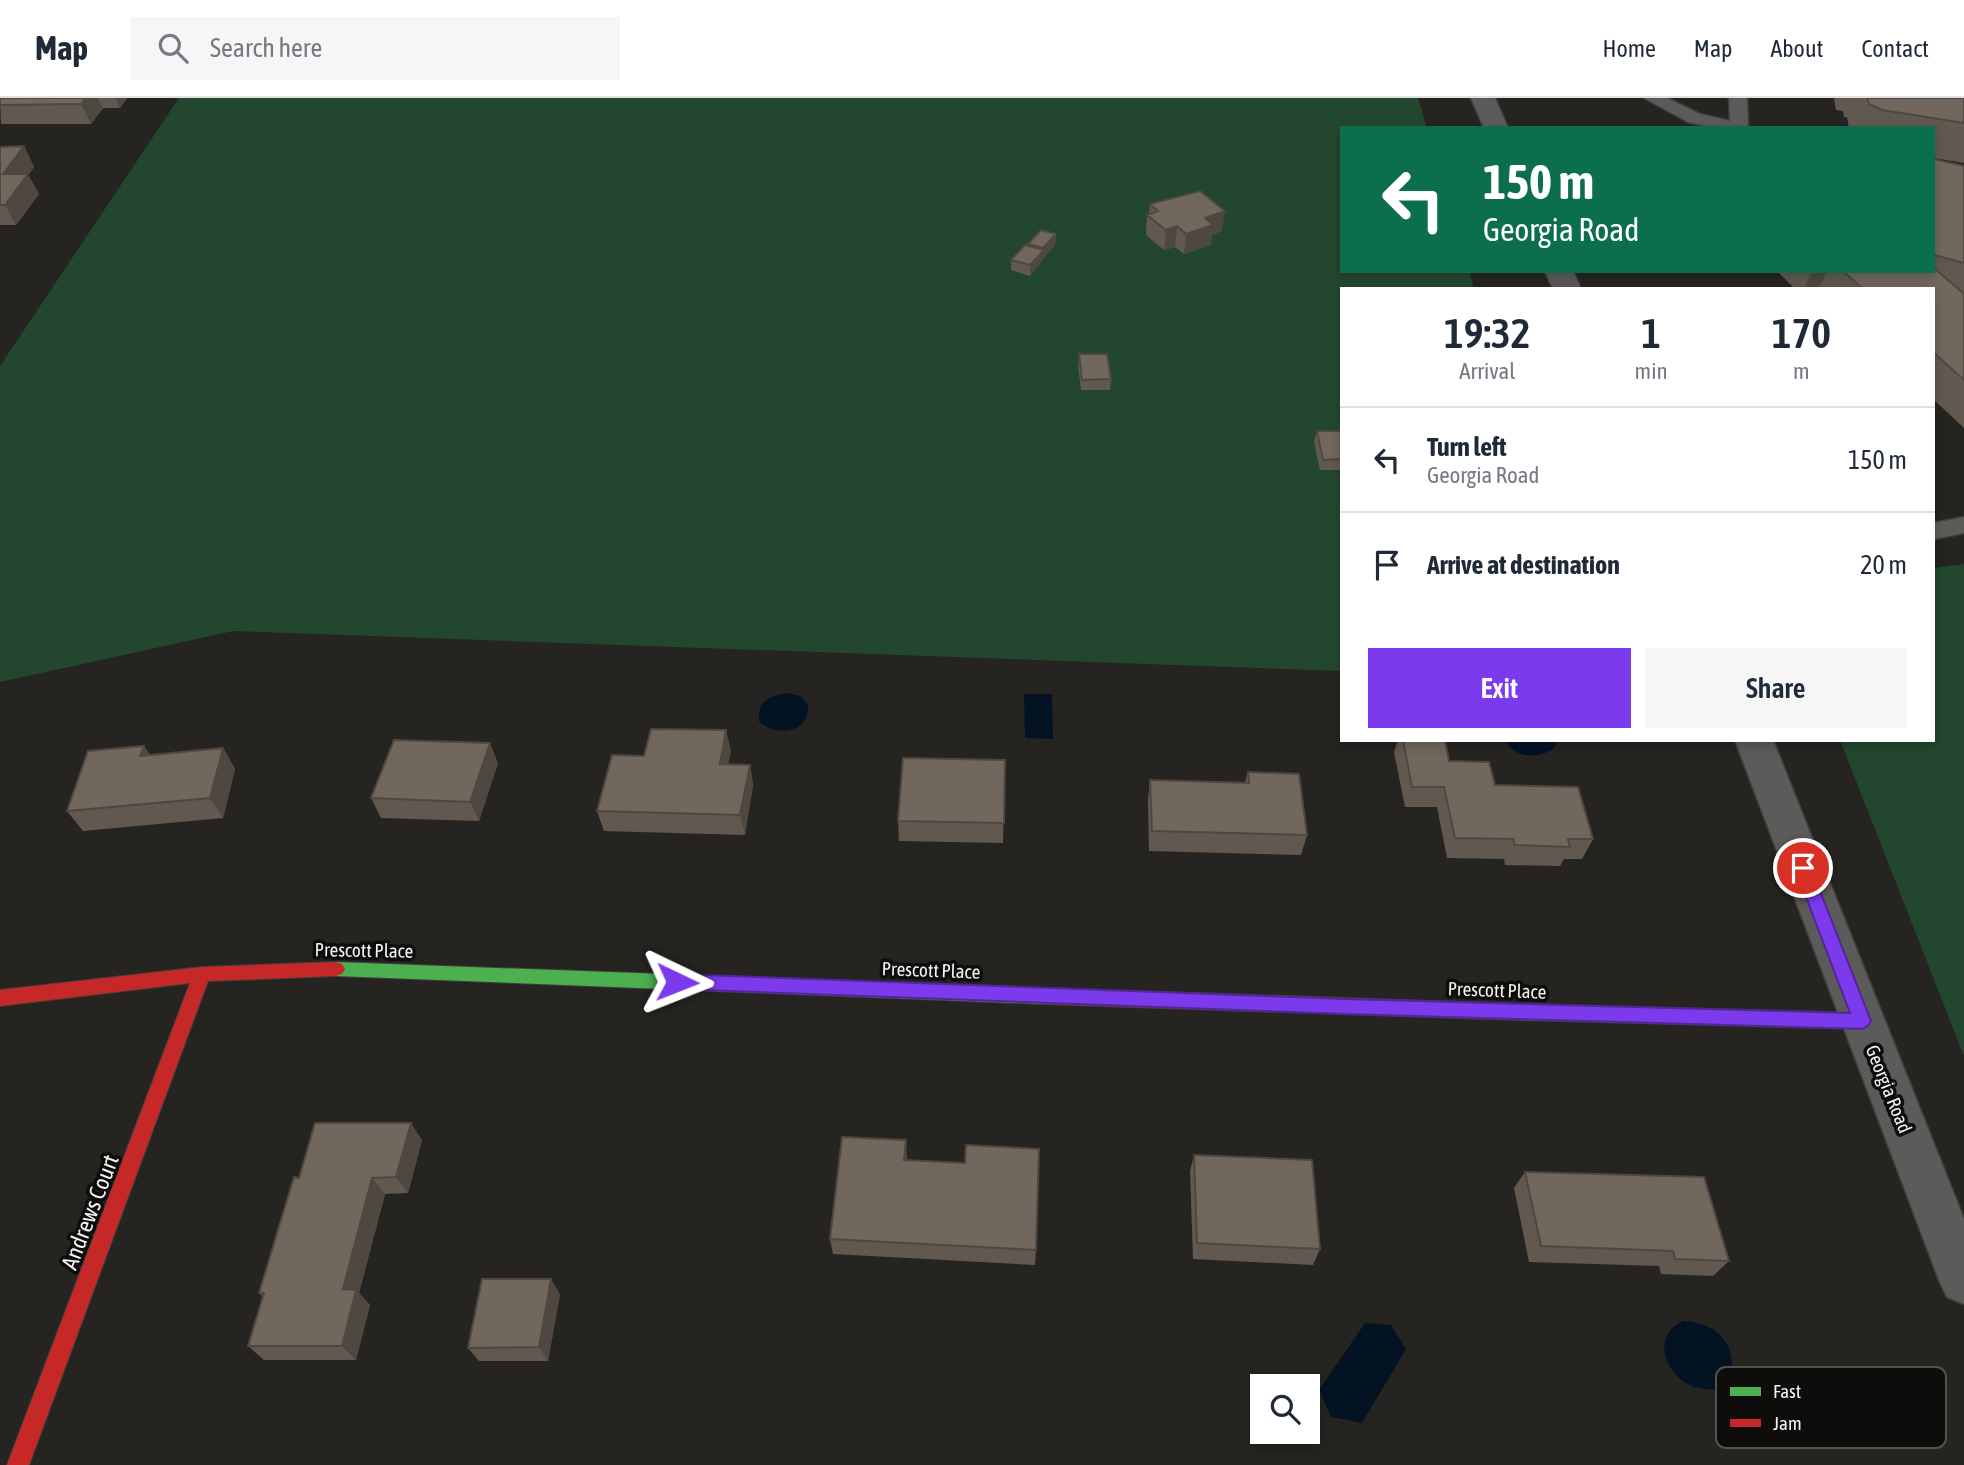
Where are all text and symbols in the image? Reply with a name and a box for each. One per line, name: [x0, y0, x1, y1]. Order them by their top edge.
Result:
search box: [130, 17, 620, 80]
text: Map: [35, 29, 88, 67]
icon: search: [154, 29, 192, 67]
text: Search here: [210, 33, 322, 63]
text: Home: [1602, 35, 1656, 62]
text: Map: [1694, 35, 1732, 62]
text: About: [1770, 35, 1823, 62]
text: Contact: [1861, 35, 1929, 62]
text: 150 m: [1483, 153, 1594, 209]
icon: left: [1368, 154, 1459, 245]
text: Georgia Road: [1483, 211, 1639, 248]
text: 19:32: [1444, 309, 1531, 357]
text: 1: [1641, 309, 1661, 357]
text: 170: [1772, 309, 1831, 357]
text: Arrival: [1459, 358, 1515, 384]
text: min: [1635, 358, 1668, 384]
text: m: [1793, 358, 1810, 384]
text: Turn left: [1427, 432, 1507, 462]
icon: left: [1368, 441, 1406, 479]
text: 150 m: [1848, 445, 1907, 475]
text: Georgia Road: [1427, 462, 1539, 488]
icon: arrive: [1368, 546, 1406, 584]
text: Arrive at destination: [1427, 550, 1620, 580]
text: 20 m: [1860, 550, 1907, 580]
button: Exit: [1368, 648, 1631, 728]
button: Share: [1645, 648, 1907, 728]
pin: [1773, 838, 1833, 898]
icon: arrive: [1784, 849, 1822, 887]
street label: Prescott Place: [315, 938, 413, 962]
position arrow: [640, 945, 714, 1019]
street label: Prescott Place: [881, 957, 981, 983]
street label: Prescott Place: [1447, 977, 1547, 1003]
street label: Georgia Road: [1861, 1042, 1917, 1136]
street label: Andrews Court: [56, 1151, 124, 1273]
legend: [1716, 1367, 1946, 1448]
map controls: [1250, 1374, 1320, 1444]
button: search: [1250, 1374, 1320, 1444]
text: Fast: [1773, 1380, 1801, 1402]
text: Jam: [1773, 1412, 1802, 1434]

